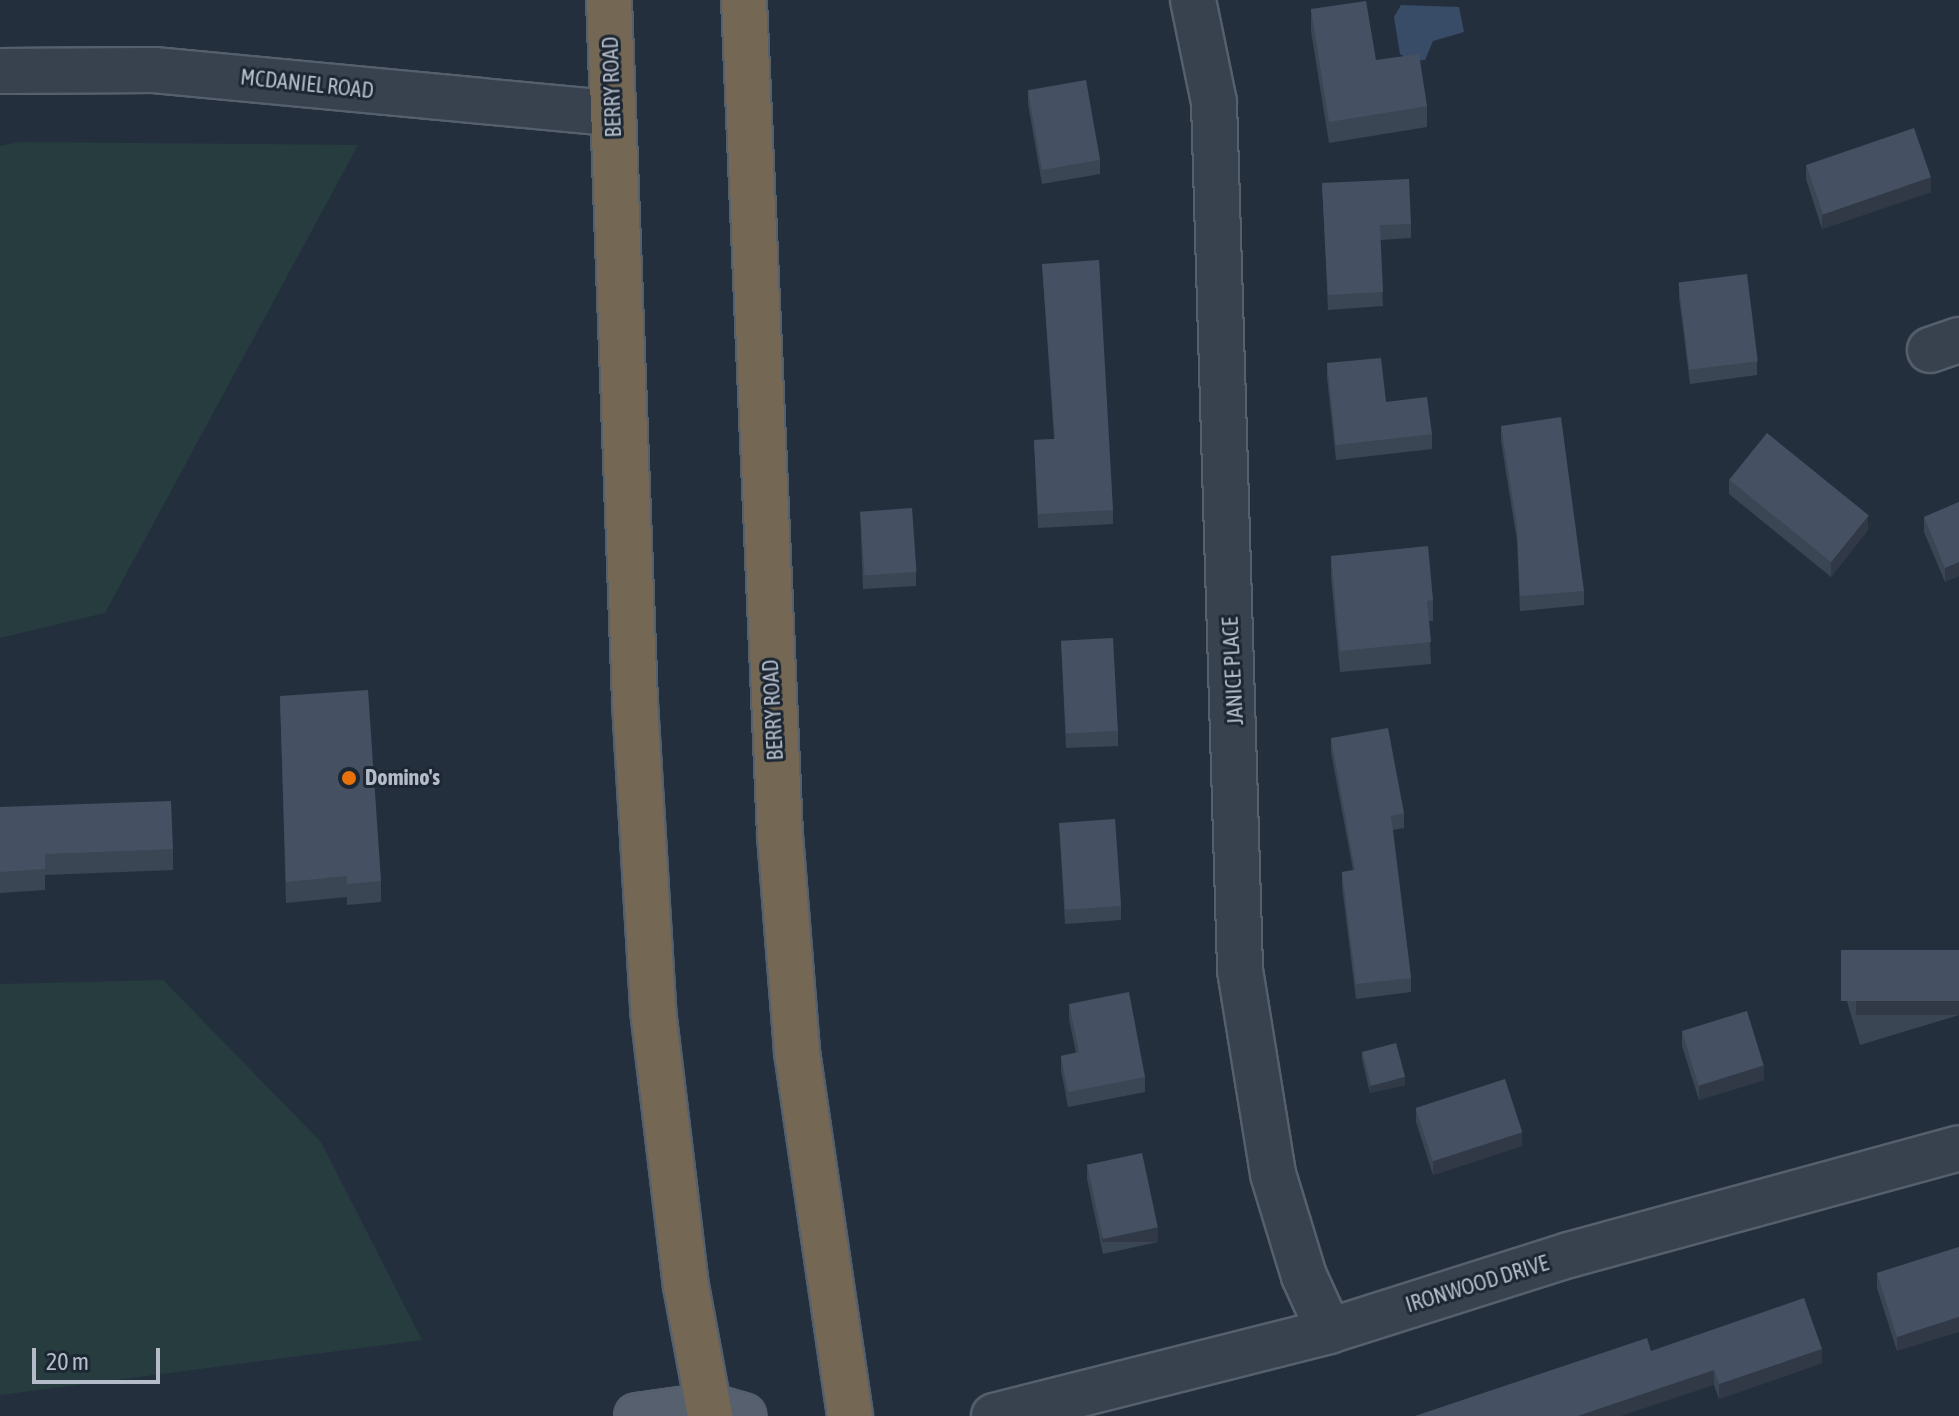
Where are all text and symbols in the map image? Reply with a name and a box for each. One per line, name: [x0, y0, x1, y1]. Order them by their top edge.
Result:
street label: BERRY ROAD: [597, 36, 627, 138]
street label: MCDANIEL ROAD: [239, 64, 375, 104]
street label: JANICE PLACE: [1217, 616, 1249, 726]
street label: BERRY ROAD: [757, 659, 789, 761]
place label: Domino's: [365, 765, 440, 791]
marker: Domino's: [340, 769, 358, 787]
street label: IRONWOOD DRIVE: [1402, 1250, 1552, 1318]
scale bar: [36, 1332, 164, 1382]
text: 20 m: [46, 1348, 89, 1375]

